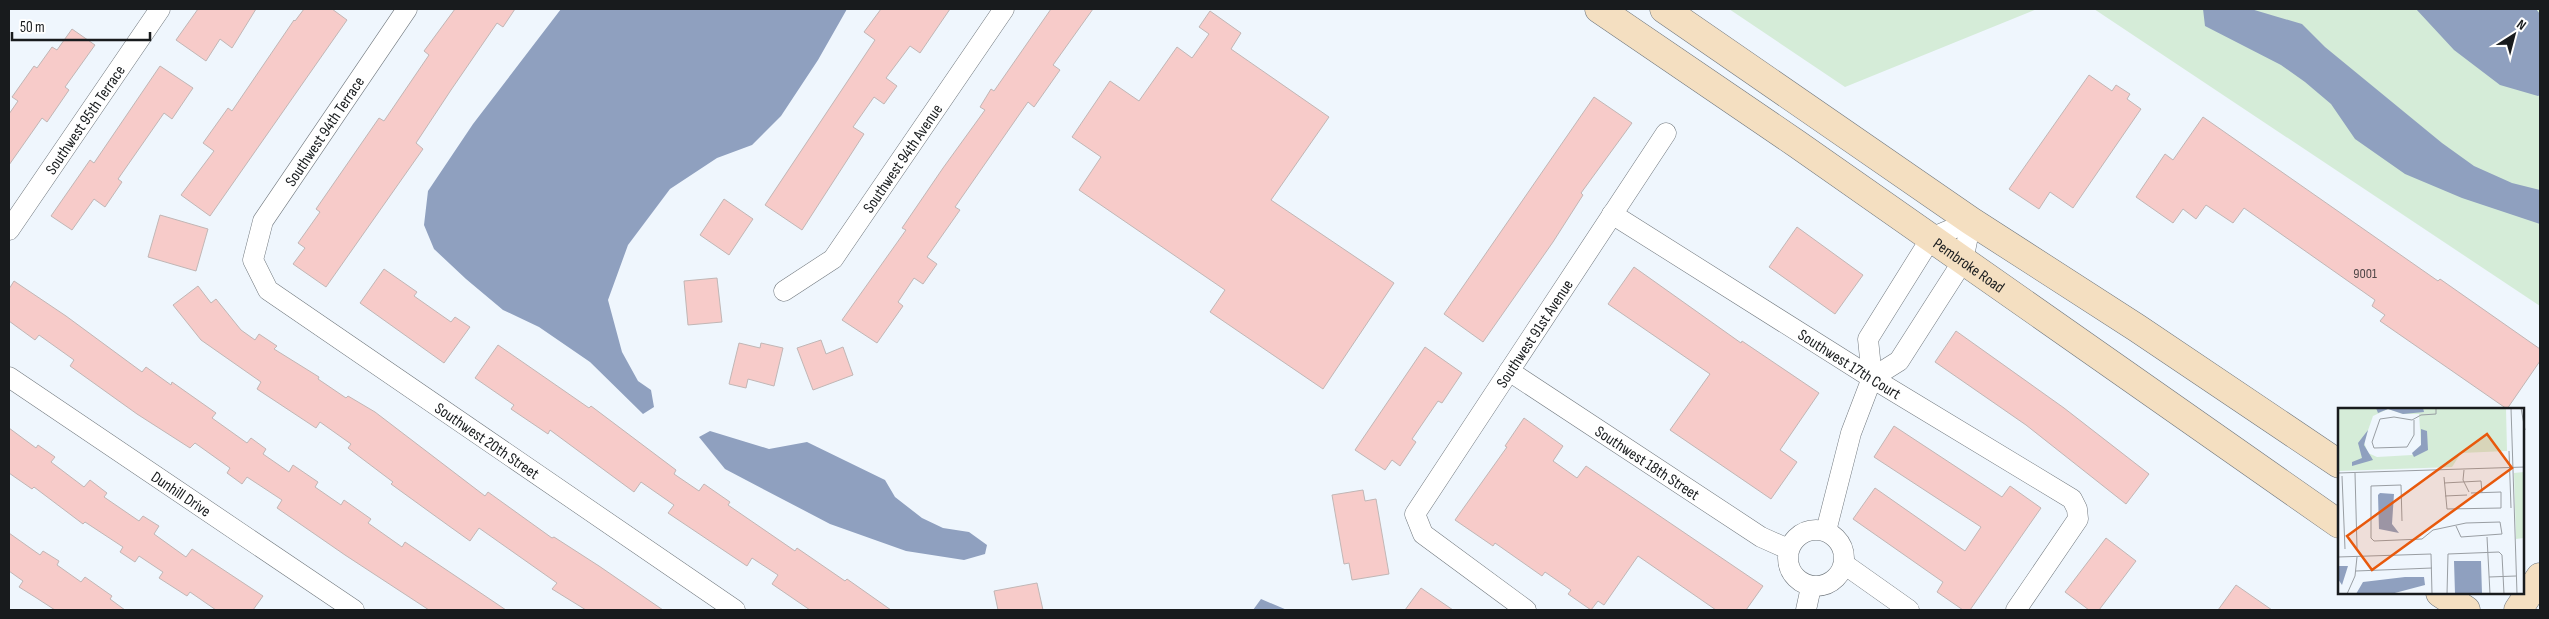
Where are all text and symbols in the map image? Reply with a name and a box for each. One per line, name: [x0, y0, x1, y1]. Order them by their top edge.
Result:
scale bar: [12, 10, 150, 42]
north arrow: [2489, 10, 2539, 60]
text: N: [2513, 16, 2529, 34]
text: 50 m: [20, 18, 45, 37]
street label: Southwest 95th Terrace: [42, 62, 130, 178]
street label: Southwest 94th Terrace: [282, 73, 369, 190]
street label: Southwest 94th Avenue: [859, 101, 947, 217]
street label: Pembroke Road: [1929, 234, 2008, 297]
house number: 9001: [2353, 265, 2377, 282]
street label: Southwest 91st Avenue: [1493, 276, 1578, 392]
street label: Southwest 17th Court: [1794, 326, 1904, 404]
street label: Southwest 20th Street: [431, 399, 542, 484]
inset map: [2338, 408, 2524, 594]
street label: Southwest 18th Street: [1591, 422, 1703, 505]
street label: Dunhill Drive: [147, 468, 214, 521]

